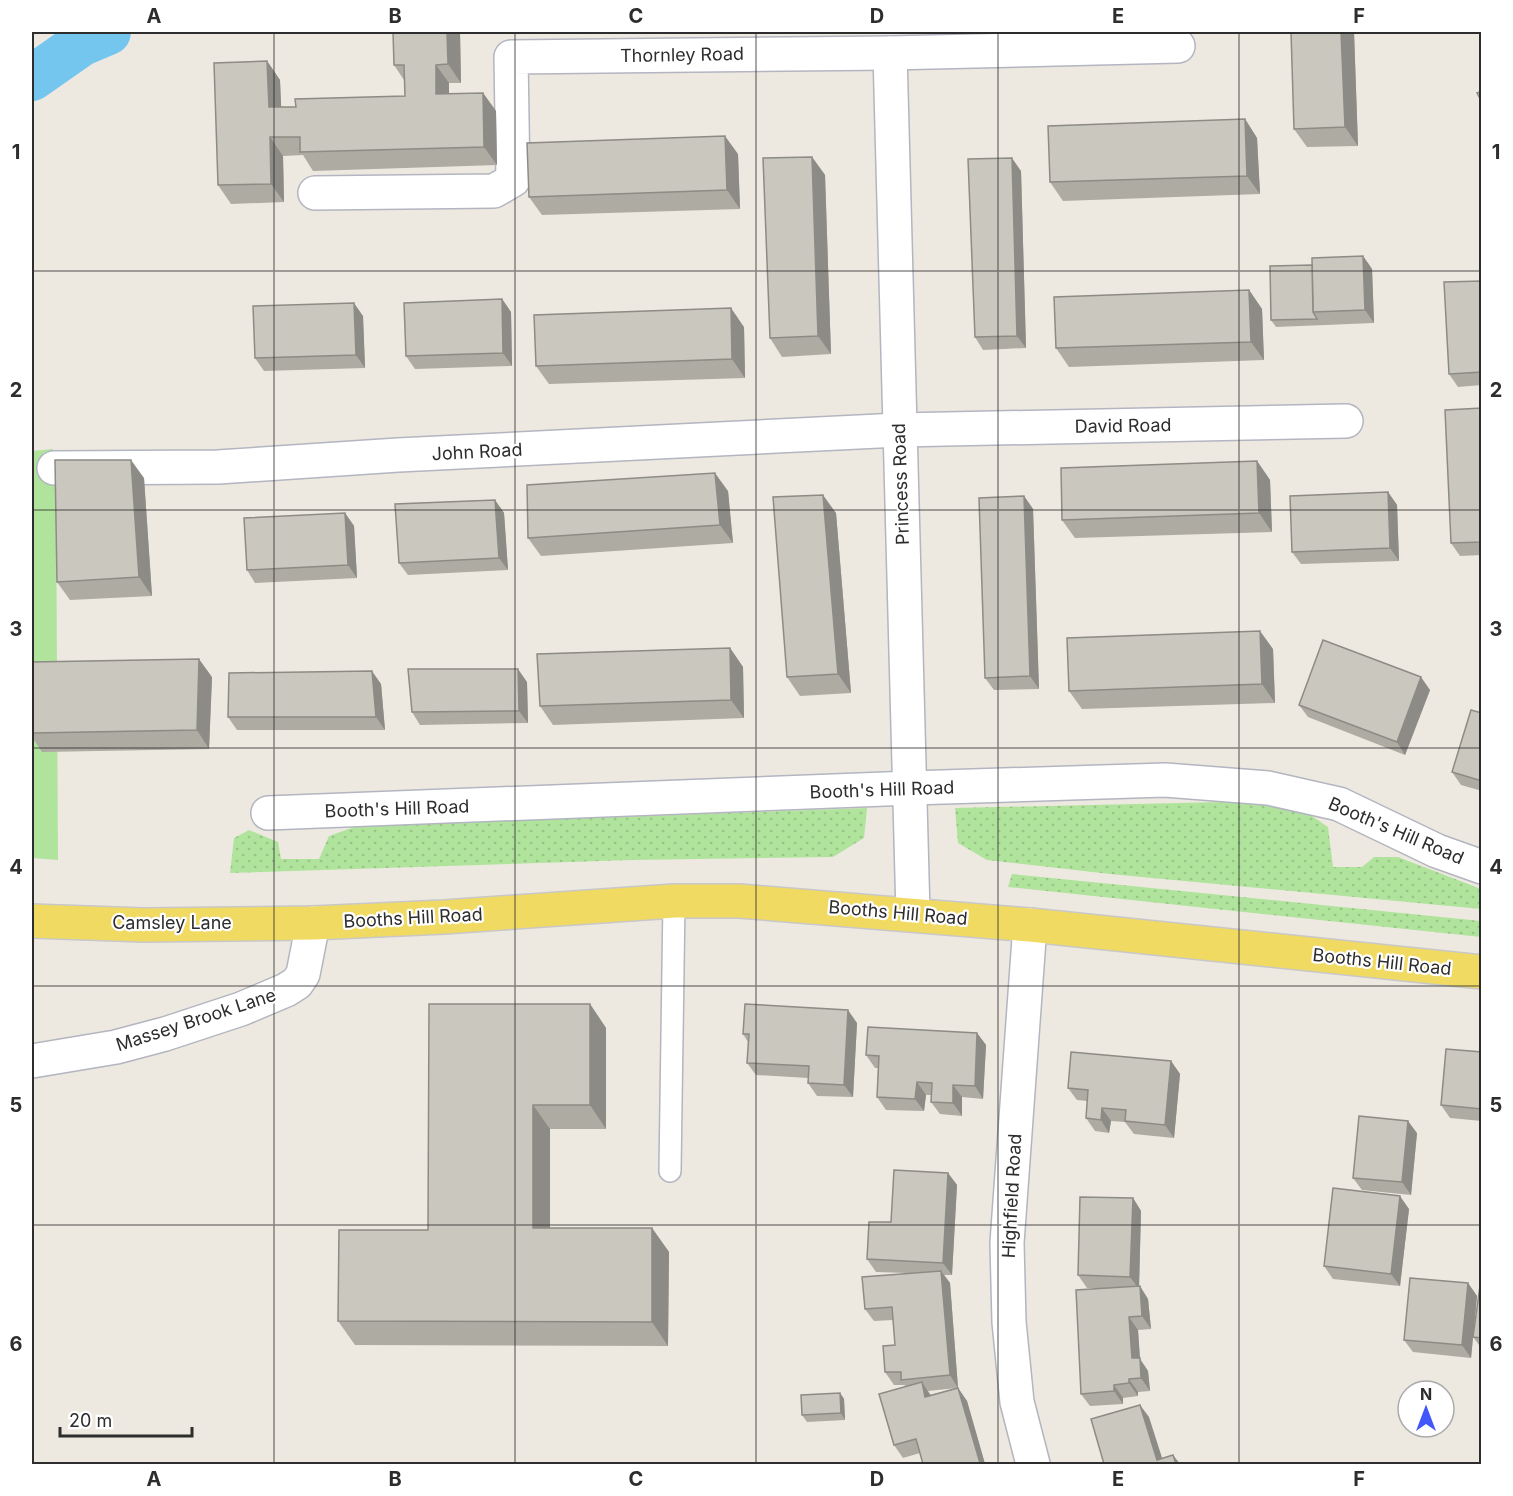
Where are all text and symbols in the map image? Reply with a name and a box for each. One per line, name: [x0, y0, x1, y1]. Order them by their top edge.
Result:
text: A: [147, 4, 162, 28]
text: B: [388, 4, 402, 28]
text: C: [629, 4, 643, 28]
text: D: [870, 4, 884, 28]
text: E: [1112, 4, 1124, 28]
text: F: [1353, 4, 1365, 28]
street label: Thornley Road: [620, 43, 744, 66]
text: 1: [12, 140, 20, 164]
text: 1: [1492, 140, 1500, 164]
text: 2: [10, 378, 22, 402]
text: 2: [1490, 378, 1502, 402]
street label: David Road: [1074, 414, 1172, 437]
street label: Princess Road: [888, 423, 913, 545]
street label: John Road: [431, 439, 523, 464]
text: 3: [10, 617, 22, 641]
text: 3: [1490, 617, 1502, 641]
street label: Booth's Hill Road: [809, 776, 955, 803]
street label: Booth's Hill Road: [1325, 793, 1467, 868]
street label: Booth's Hill Road: [324, 795, 470, 822]
text: 4: [9, 855, 23, 879]
text: 4: [1489, 855, 1503, 879]
street label: Booths Hill Road: [828, 896, 968, 929]
street label: Booths Hill Road: [343, 903, 483, 932]
street label: Camsley Lane: [112, 912, 232, 933]
street label: Booths Hill Road: [1312, 944, 1452, 979]
street label: Massey Brook Lane: [113, 984, 278, 1055]
text: 5: [10, 1093, 22, 1117]
text: 5: [1490, 1093, 1502, 1117]
street label: Highfield Road: [998, 1133, 1025, 1259]
text: 6: [10, 1332, 23, 1356]
text: 6: [1490, 1332, 1503, 1356]
north arrow: [1396, 1379, 1456, 1439]
text: N: [1420, 1384, 1432, 1404]
scale bar: [60, 1400, 192, 1438]
text: 20 m: [69, 1410, 112, 1431]
text: A: [147, 1467, 162, 1491]
text: B: [388, 1467, 402, 1491]
text: C: [629, 1467, 643, 1491]
text: D: [870, 1467, 884, 1491]
text: E: [1112, 1467, 1124, 1491]
text: F: [1353, 1467, 1365, 1491]

